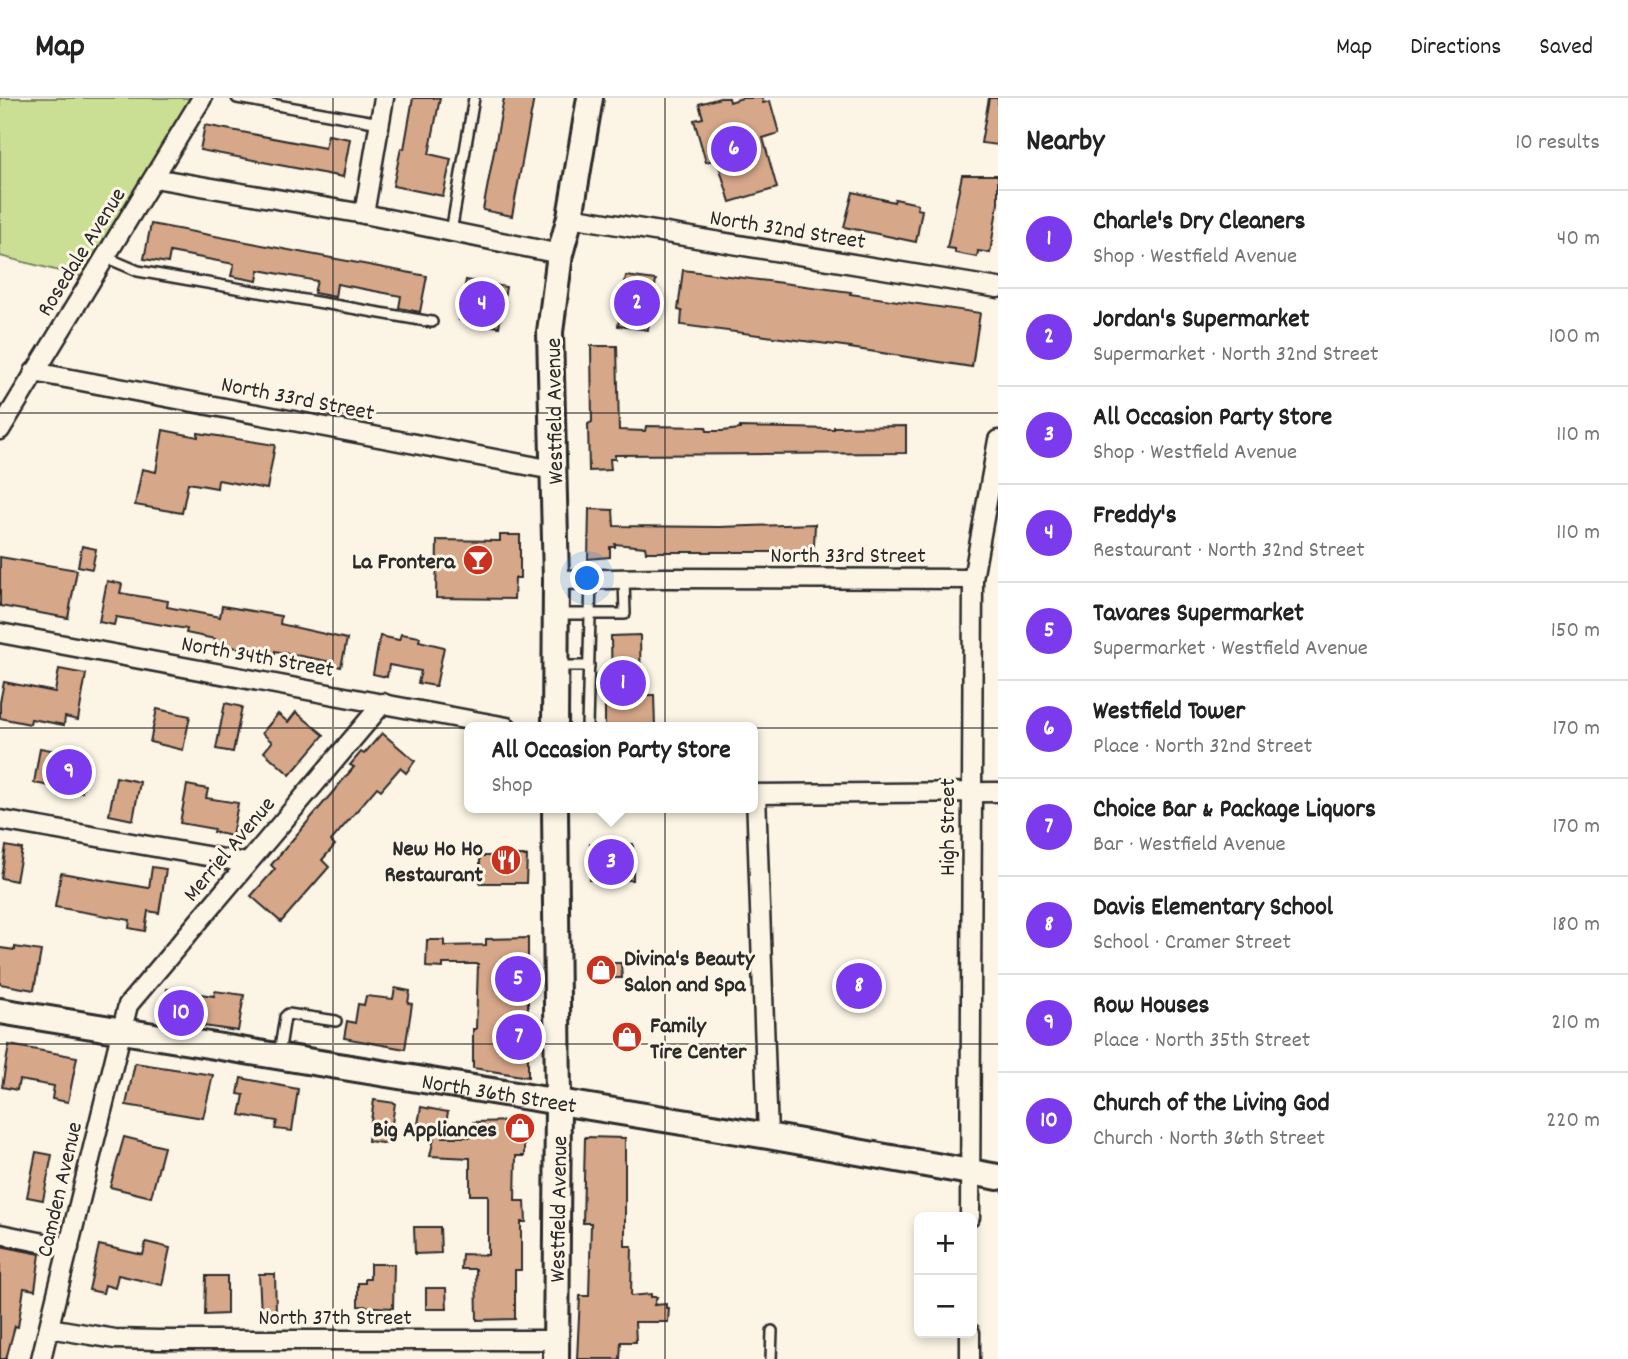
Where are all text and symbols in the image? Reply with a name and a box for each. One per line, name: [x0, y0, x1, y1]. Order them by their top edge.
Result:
text: Map: [35, 25, 85, 72]
text: Map: [1336, 31, 1372, 65]
text: Directions: [1410, 31, 1501, 65]
text: Saved: [1539, 31, 1593, 65]
text: Nearby: [1026, 122, 1104, 165]
pin: 6: [711, 123, 757, 175]
text: 10 results: [1515, 127, 1600, 160]
street label: Rosedale Avenue: [30, 182, 136, 324]
street label: North 32nd Street: [707, 203, 868, 260]
text: Charle's Dry Cleaners: [1093, 204, 1306, 241]
text: 1: [1046, 223, 1052, 256]
text: 40 m: [1557, 223, 1600, 256]
text: Shop · Westfield Avenue: [1093, 241, 1297, 274]
pin: 2: [614, 277, 660, 329]
pin: 4: [459, 278, 505, 330]
text: Jordan's Supermarket: [1093, 302, 1309, 339]
text: 2: [1044, 321, 1054, 354]
text: 100 m: [1549, 321, 1600, 354]
street label: Westfield Avenue: [539, 337, 574, 485]
text: Supermarket · North 32nd Street: [1093, 339, 1379, 372]
street label: North 33rd Street: [218, 369, 377, 431]
text: All Occasion Party Store: [1093, 400, 1332, 437]
text: 3: [1044, 419, 1054, 452]
text: 110 m: [1556, 419, 1600, 452]
text: Shop · Westfield Avenue: [1093, 437, 1297, 470]
text: Freddy's: [1093, 498, 1177, 535]
text: 4: [1044, 517, 1054, 550]
text: 110 m: [1556, 517, 1600, 550]
text: Restaurant · North 32nd Street: [1093, 535, 1365, 568]
street label: North 33rd Street: [770, 541, 926, 574]
bar icon: La Frontera: [461, 543, 495, 577]
place label: La Frontera: [352, 547, 456, 580]
your location: [570, 561, 604, 595]
text: Tavares Supermarket: [1093, 596, 1304, 633]
text: 5: [1044, 615, 1054, 648]
text: 150 m: [1551, 615, 1600, 648]
street label: North 34th Street: [179, 629, 336, 688]
text: Supermarket · Westfield Avenue: [1093, 633, 1368, 666]
pin: 1: [600, 657, 646, 709]
text: Westfield Tower: [1093, 694, 1245, 731]
text: 6: [1043, 713, 1055, 746]
text: 170 m: [1553, 713, 1600, 746]
popup: [464, 722, 758, 813]
text: Place · North 32nd Street: [1093, 731, 1312, 764]
text: All Occasion Party Store: [491, 733, 731, 770]
pin: 9: [46, 746, 92, 798]
text: Shop: [491, 770, 533, 803]
street label: High Street: [933, 778, 966, 876]
street label: Merriel Avenue: [177, 790, 285, 910]
text: Choice Bar & Package Liquors: [1093, 792, 1376, 829]
text: 7: [1045, 811, 1053, 844]
text: 170 m: [1553, 811, 1600, 844]
text: Bar · Westfield Avenue: [1093, 829, 1286, 862]
place label: New Ho Ho Restaurant: [384, 834, 484, 893]
pin: 3: [588, 836, 634, 888]
restaurant icon: New Ho Ho Restaurant: [489, 843, 523, 877]
text: Davis Elementary School: [1093, 890, 1333, 927]
text: 8: [1044, 909, 1054, 942]
text: 180 m: [1552, 909, 1600, 942]
text: School · Cramer Street: [1093, 927, 1291, 960]
place label: Divina's Beauty Salon and Spa: [624, 944, 756, 1003]
pin: 5: [495, 953, 541, 1005]
shop icon: Divina's Beauty Salon and Spa: [584, 953, 618, 987]
pin: 8: [836, 960, 882, 1012]
pin: 10: [158, 987, 204, 1039]
text: Row Houses: [1093, 988, 1209, 1025]
text: 9: [1044, 1007, 1054, 1040]
text: 210 m: [1551, 1007, 1600, 1040]
pin: 7: [496, 1011, 542, 1063]
place label: Family Tire Center: [650, 1011, 747, 1070]
shop icon: Family Tire Center: [610, 1020, 644, 1054]
text: Place · North 35th Street: [1093, 1025, 1310, 1058]
street label: North 36th Street: [419, 1067, 579, 1125]
text: Church of the Living God: [1093, 1086, 1330, 1123]
text: 10: [1040, 1105, 1058, 1138]
text: 220 m: [1546, 1105, 1600, 1138]
shop icon: Big Appliances: [503, 1111, 537, 1145]
place label: Big Appliances: [373, 1115, 497, 1148]
street label: Camden Avenue: [30, 1119, 93, 1261]
text: Church · North 36th Street: [1093, 1123, 1325, 1156]
street label: Westfield Avenue: [543, 1135, 578, 1283]
map controls: [914, 1212, 977, 1338]
button: +: [914, 1212, 977, 1275]
button: −: [914, 1275, 977, 1338]
street label: North 37th Street: [258, 1303, 412, 1336]

